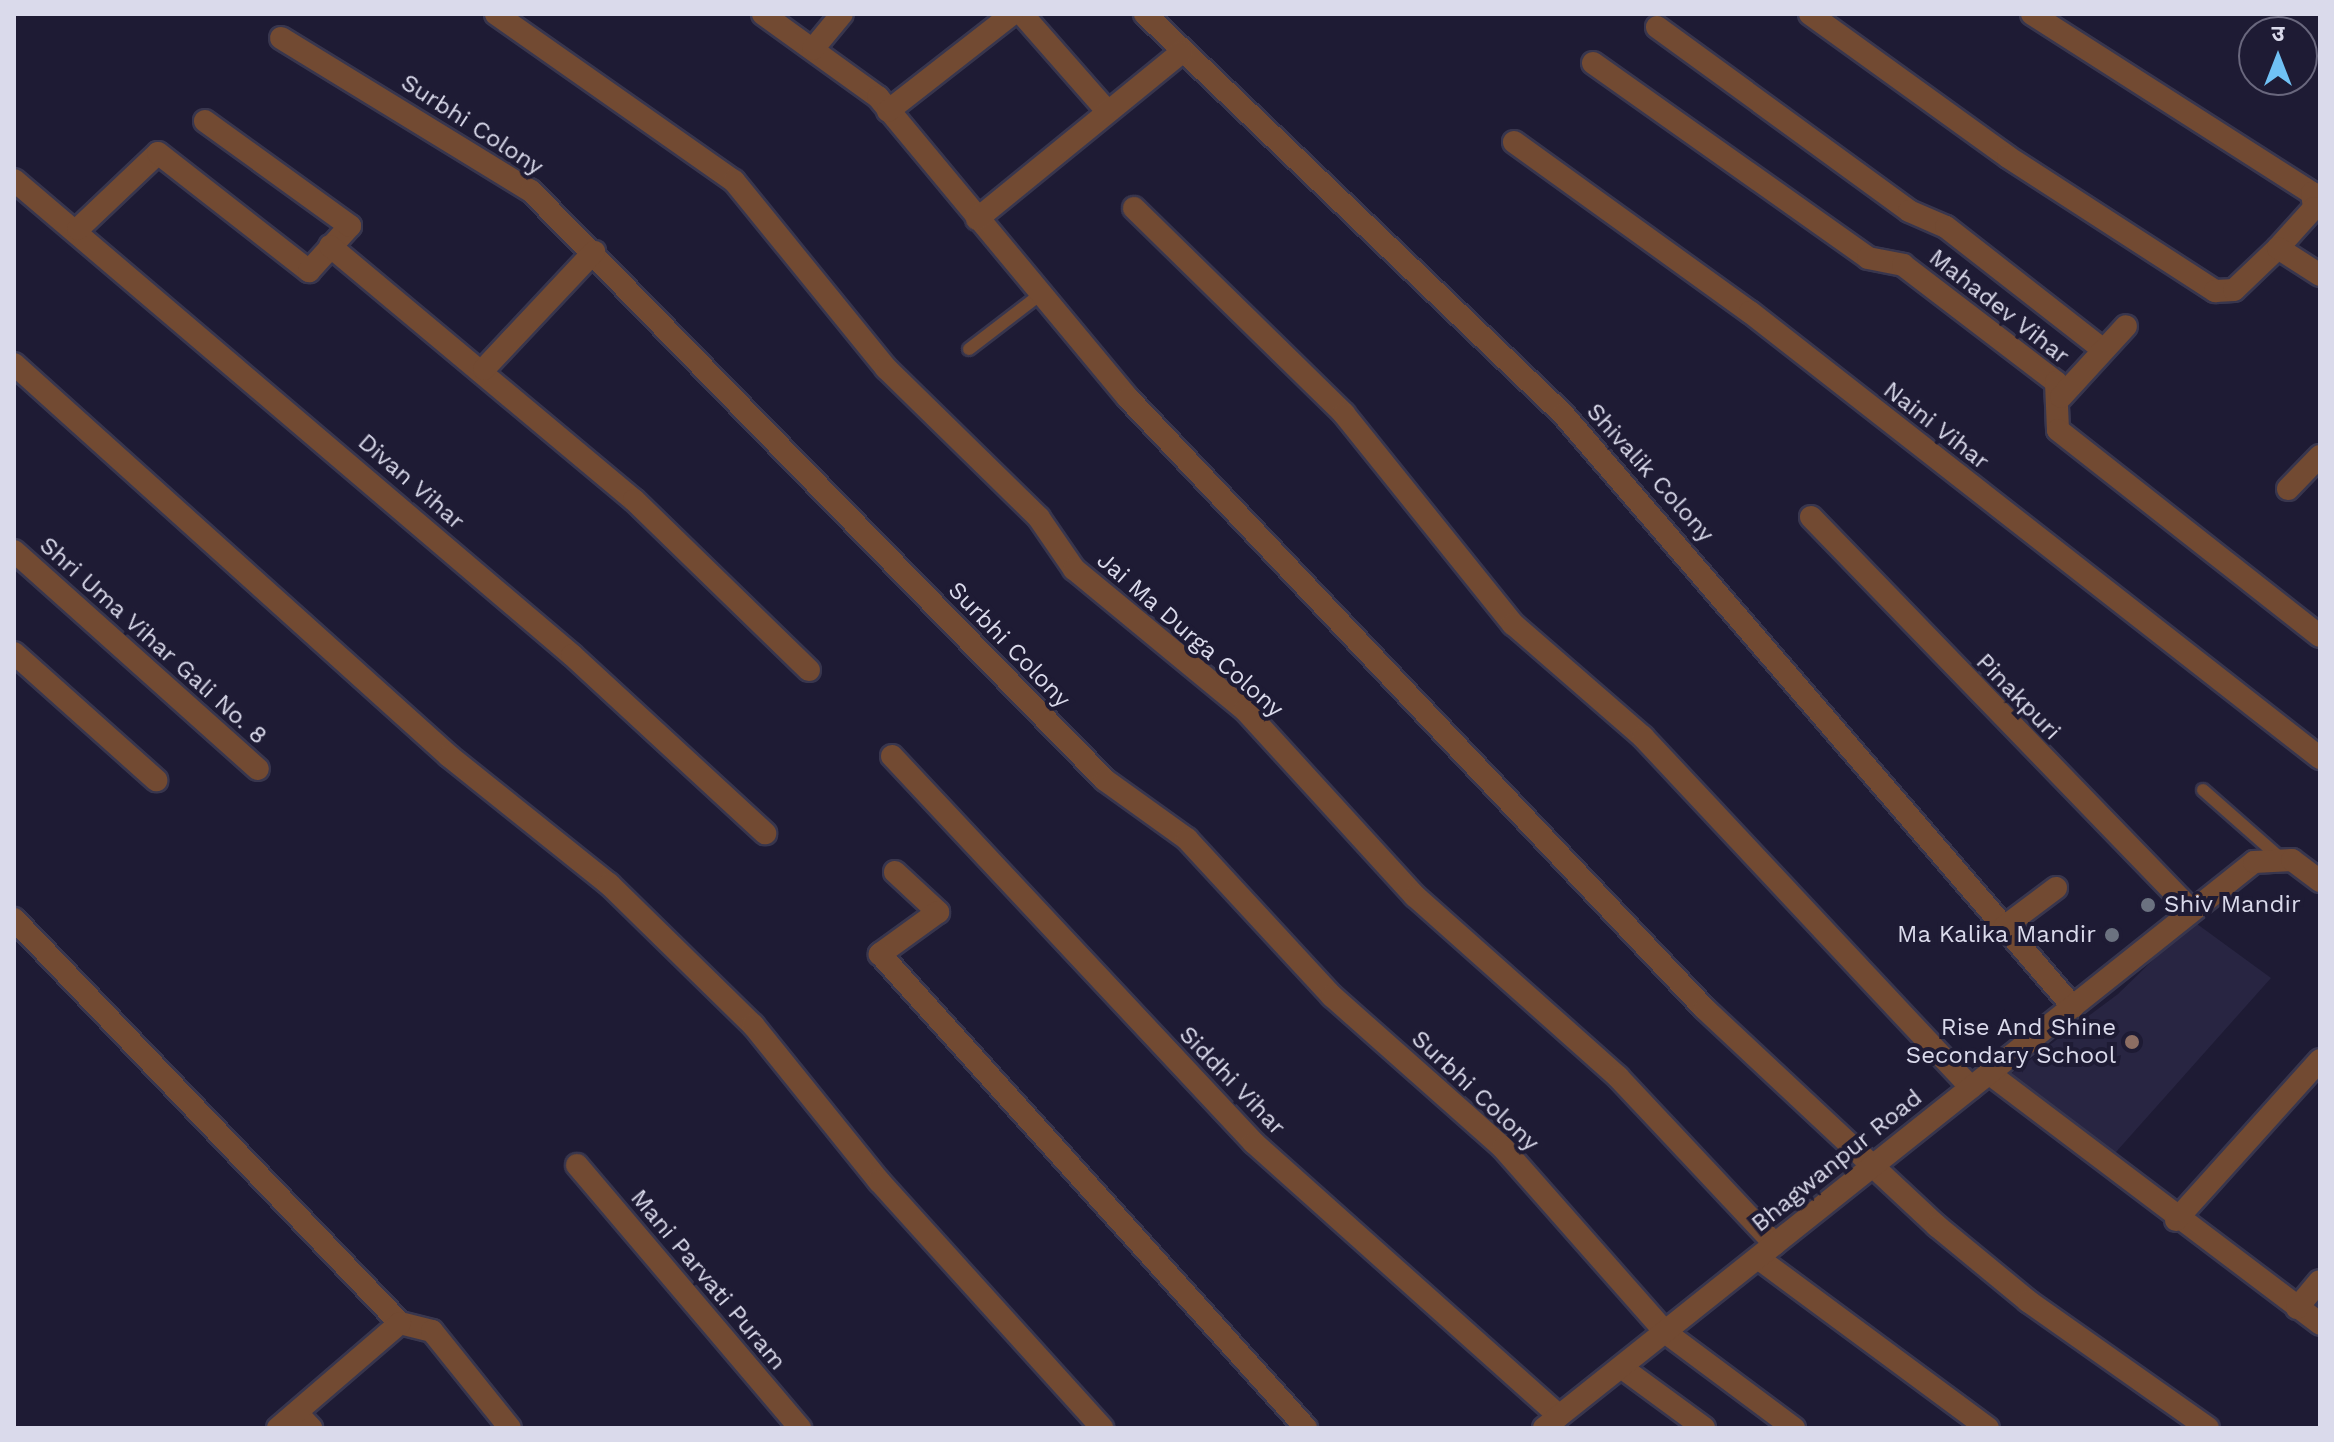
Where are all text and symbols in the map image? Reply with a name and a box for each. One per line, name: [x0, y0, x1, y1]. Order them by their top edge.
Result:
north arrow: [2238, 16, 2318, 96]
text: उ: [2272, 21, 2284, 46]
street label: Surbhi Colony: [395, 68, 549, 182]
street label: Mahadev Vihar: [1922, 243, 2076, 371]
street label: Naini Vihar: [1877, 376, 1995, 476]
street label: Shivalik Colony: [1580, 397, 1720, 549]
street label: Divan Vihar: [352, 428, 470, 536]
street label: Shri Uma Vihar Gali No. 8: [33, 531, 273, 751]
street label: Jai Ma Durga Colony: [1090, 546, 1290, 724]
street label: Surbhi Colony: [942, 576, 1076, 714]
street label: Pinakpuri: [1970, 648, 2066, 746]
place label: Shiv Mandir: [2164, 891, 2301, 919]
marker: Shiv Mandir: [2139, 896, 2157, 914]
place label: Ma Kalika Mandir: [1896, 921, 2096, 949]
marker: Ma Kalika Mandir: [2103, 926, 2121, 944]
place label: Rise And Shine Secondary School: [1905, 1014, 2116, 1070]
street label: Siddhi Vihar: [1173, 1020, 1291, 1142]
street label: Surbhi Colony: [1405, 1025, 1545, 1157]
marker: Rise And Shine Secondary School: [2123, 1033, 2141, 1051]
street label: Bhagwanpur Road: [1746, 1083, 1928, 1239]
street label: Mani Parvati Puram: [624, 1184, 792, 1376]

